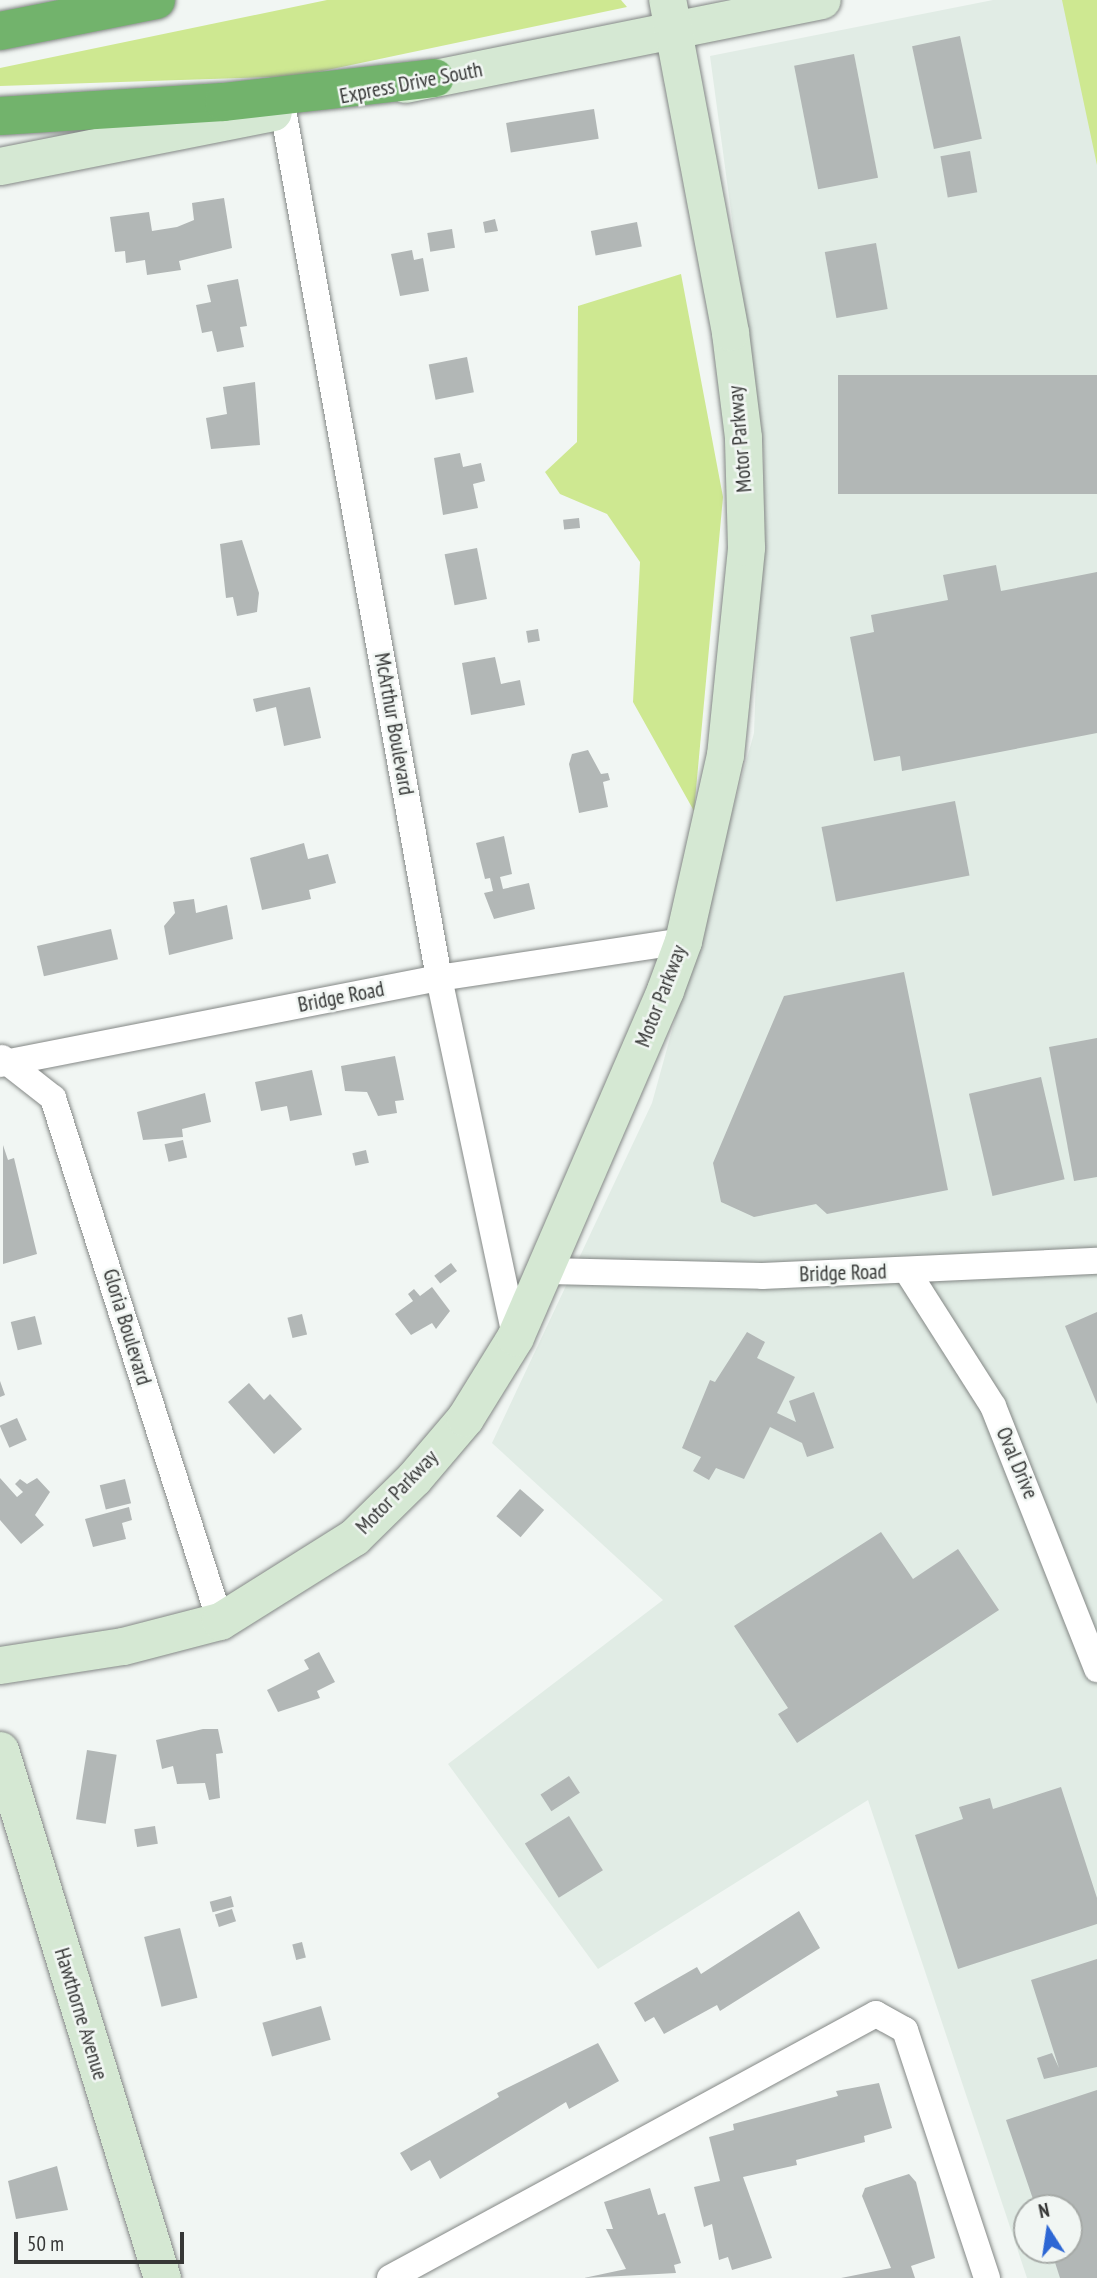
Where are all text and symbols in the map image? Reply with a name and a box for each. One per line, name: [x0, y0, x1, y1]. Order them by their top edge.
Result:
street label: Express Drive South: [338, 57, 484, 109]
street label: Motor Parkway: [723, 384, 757, 494]
street label: McArthur Boulevard: [369, 651, 419, 797]
street label: Motor Parkway: [630, 941, 692, 1051]
street label: Bridge Road: [296, 976, 386, 1018]
street label: Bridge Road: [799, 1259, 887, 1287]
street label: Gloria Boulevard: [97, 1266, 157, 1388]
street label: Oval Drive: [991, 1423, 1043, 1503]
street label: Motor Parkway: [351, 1445, 443, 1539]
street label: Hawthorne Avenue: [49, 1945, 113, 2083]
north arrow: [1013, 2194, 1083, 2264]
text: N: [1037, 2198, 1052, 2223]
scale bar: [18, 2218, 187, 2262]
text: 50 m: [27, 2230, 64, 2257]

